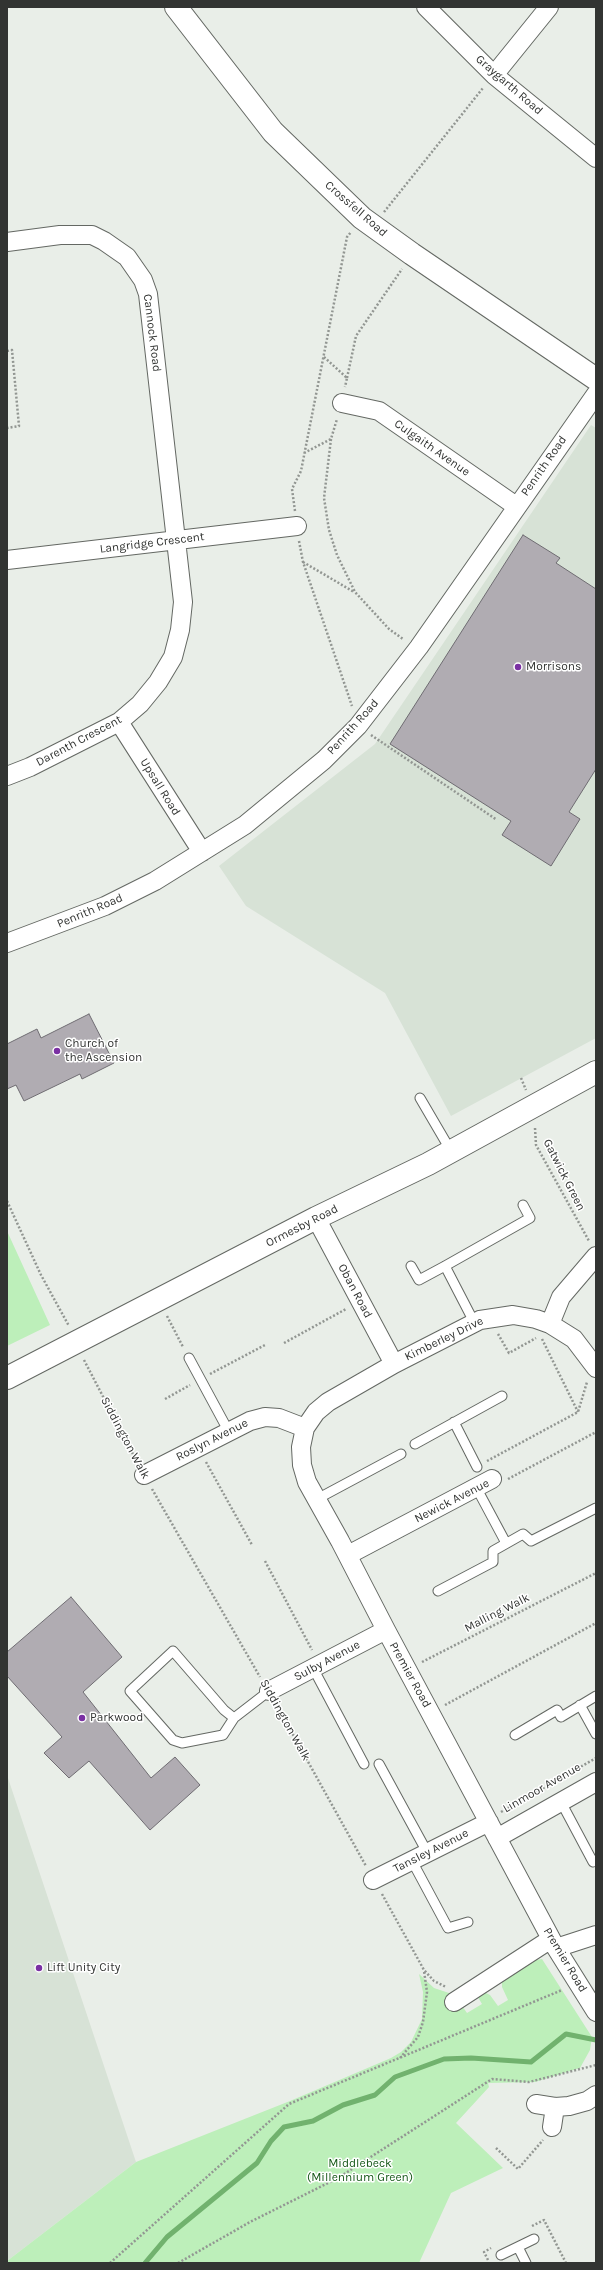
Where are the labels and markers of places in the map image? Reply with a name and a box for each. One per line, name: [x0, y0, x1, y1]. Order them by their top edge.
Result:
place label: Morrisons: [526, 660, 581, 674]
marker: Morrisons: [513, 662, 523, 672]
place label: Church of the Ascension: [65, 1037, 142, 1065]
marker: Church of the Ascension: [52, 1046, 62, 1056]
place label: Parkwood: [90, 1711, 143, 1725]
marker: Parkwood: [77, 1713, 87, 1723]
place label: Lift Unity City: [47, 1961, 120, 1975]
marker: Lift Unity City: [34, 1963, 44, 1973]

